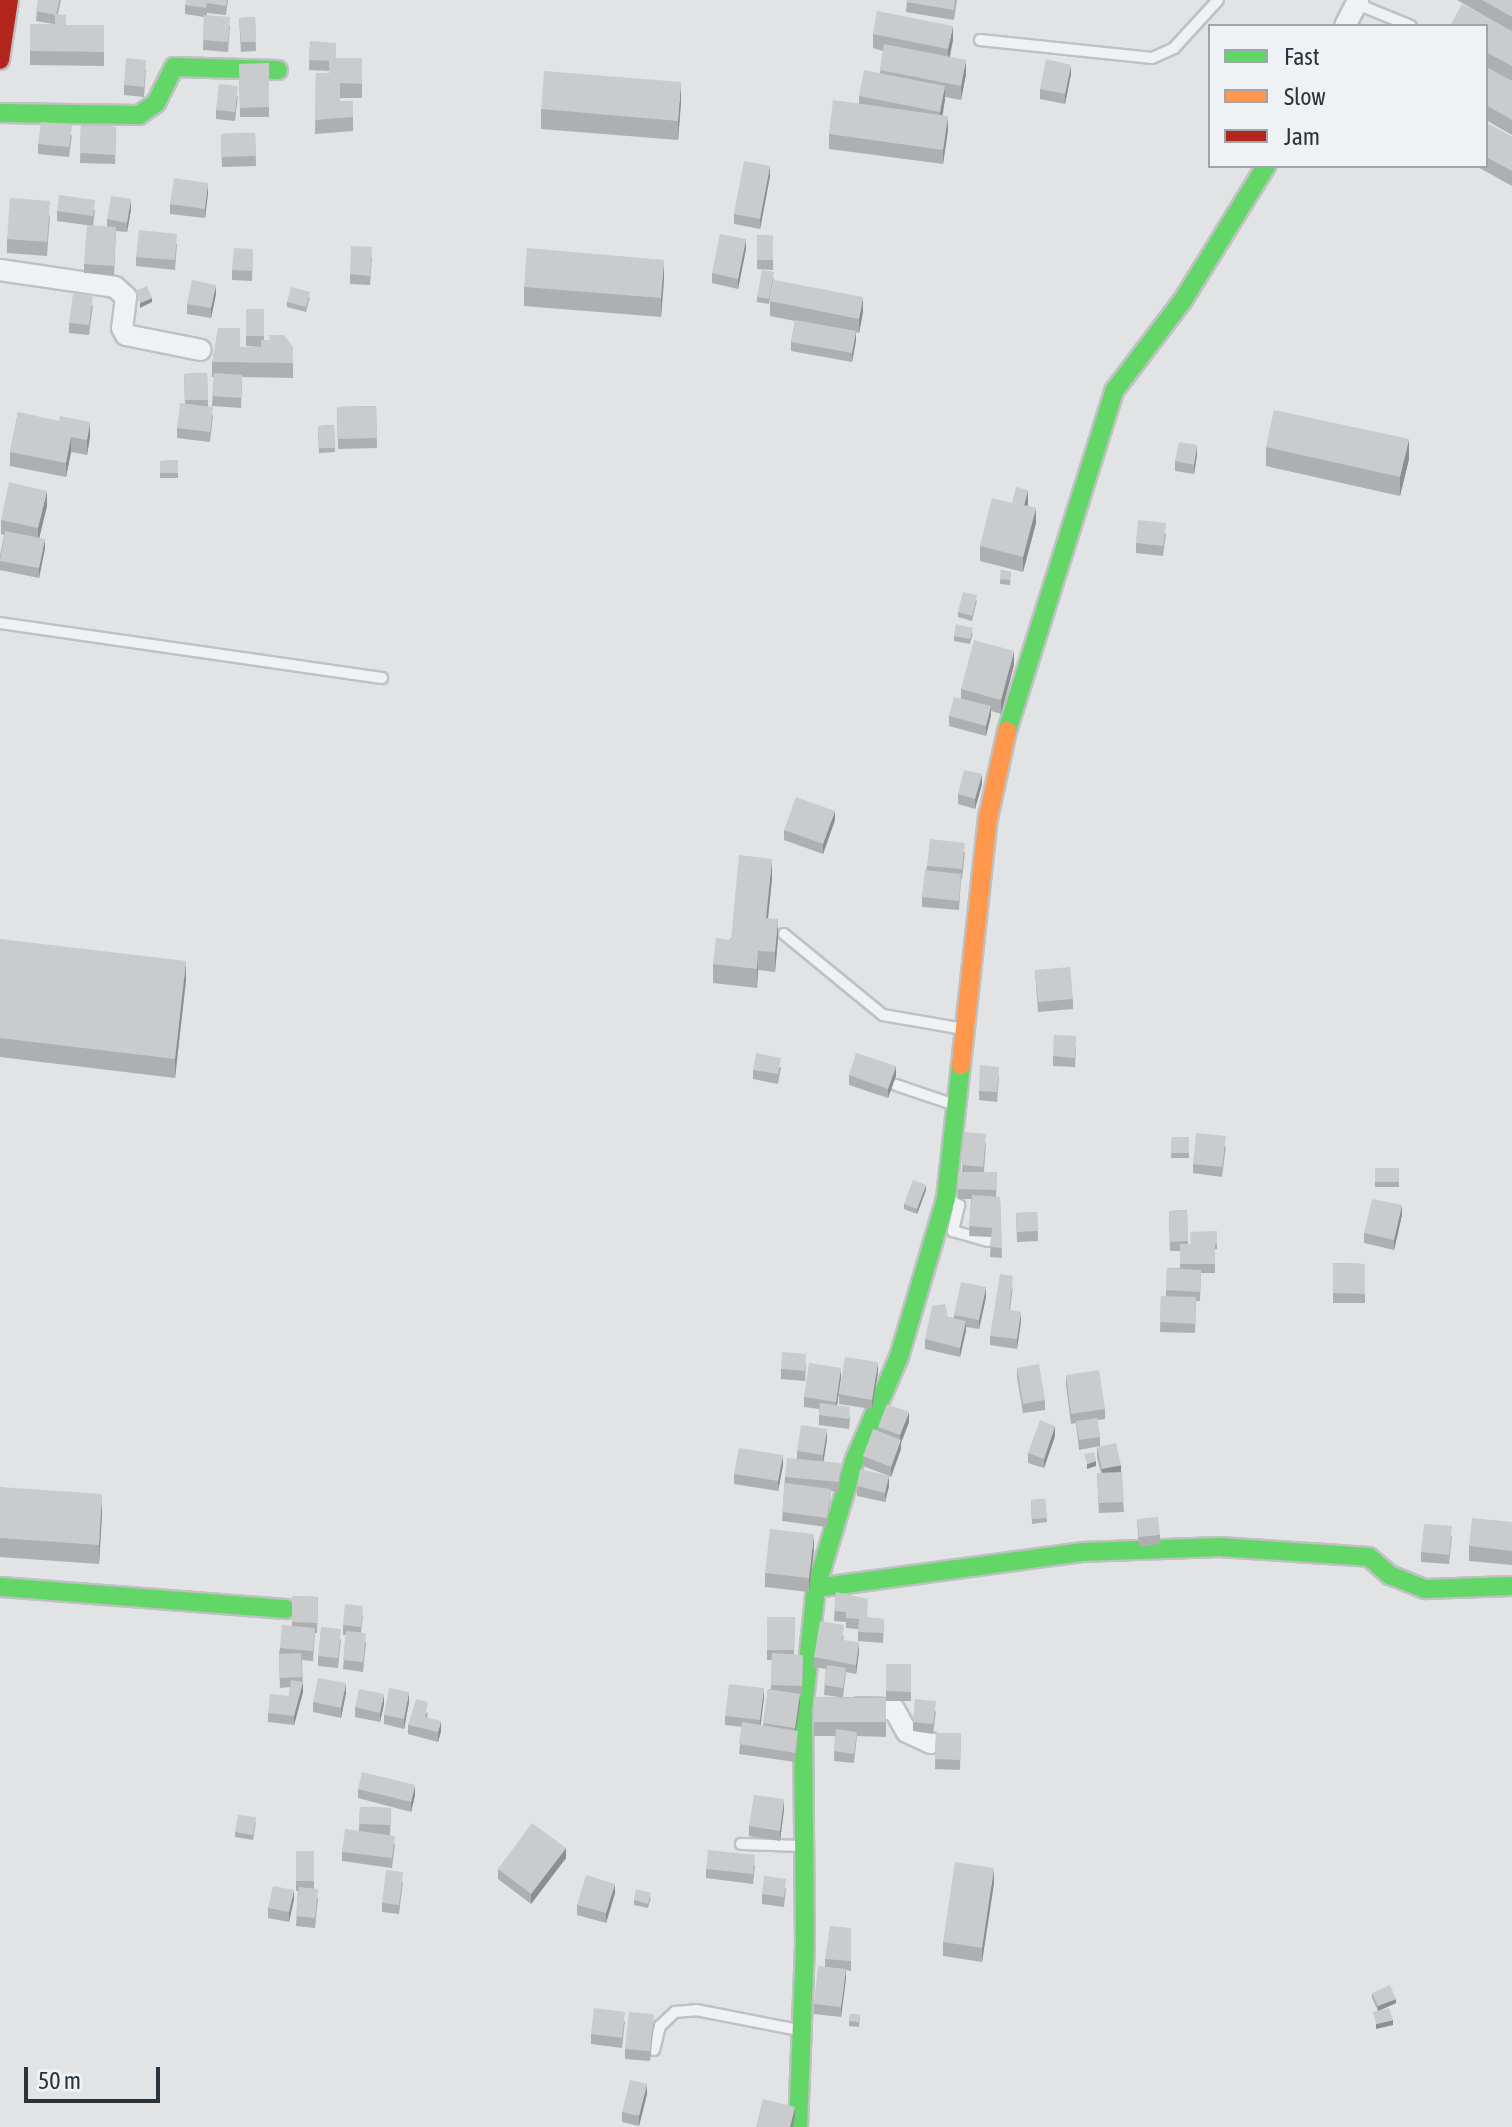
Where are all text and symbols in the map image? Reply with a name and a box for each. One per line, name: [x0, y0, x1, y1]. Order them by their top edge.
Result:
legend: [1208, 24, 1488, 168]
text: Fast: [1284, 43, 1320, 70]
text: Slow: [1284, 83, 1326, 110]
text: Jam: [1284, 123, 1320, 150]
scale bar: [28, 2051, 164, 2101]
text: 50 m: [38, 2067, 81, 2094]

